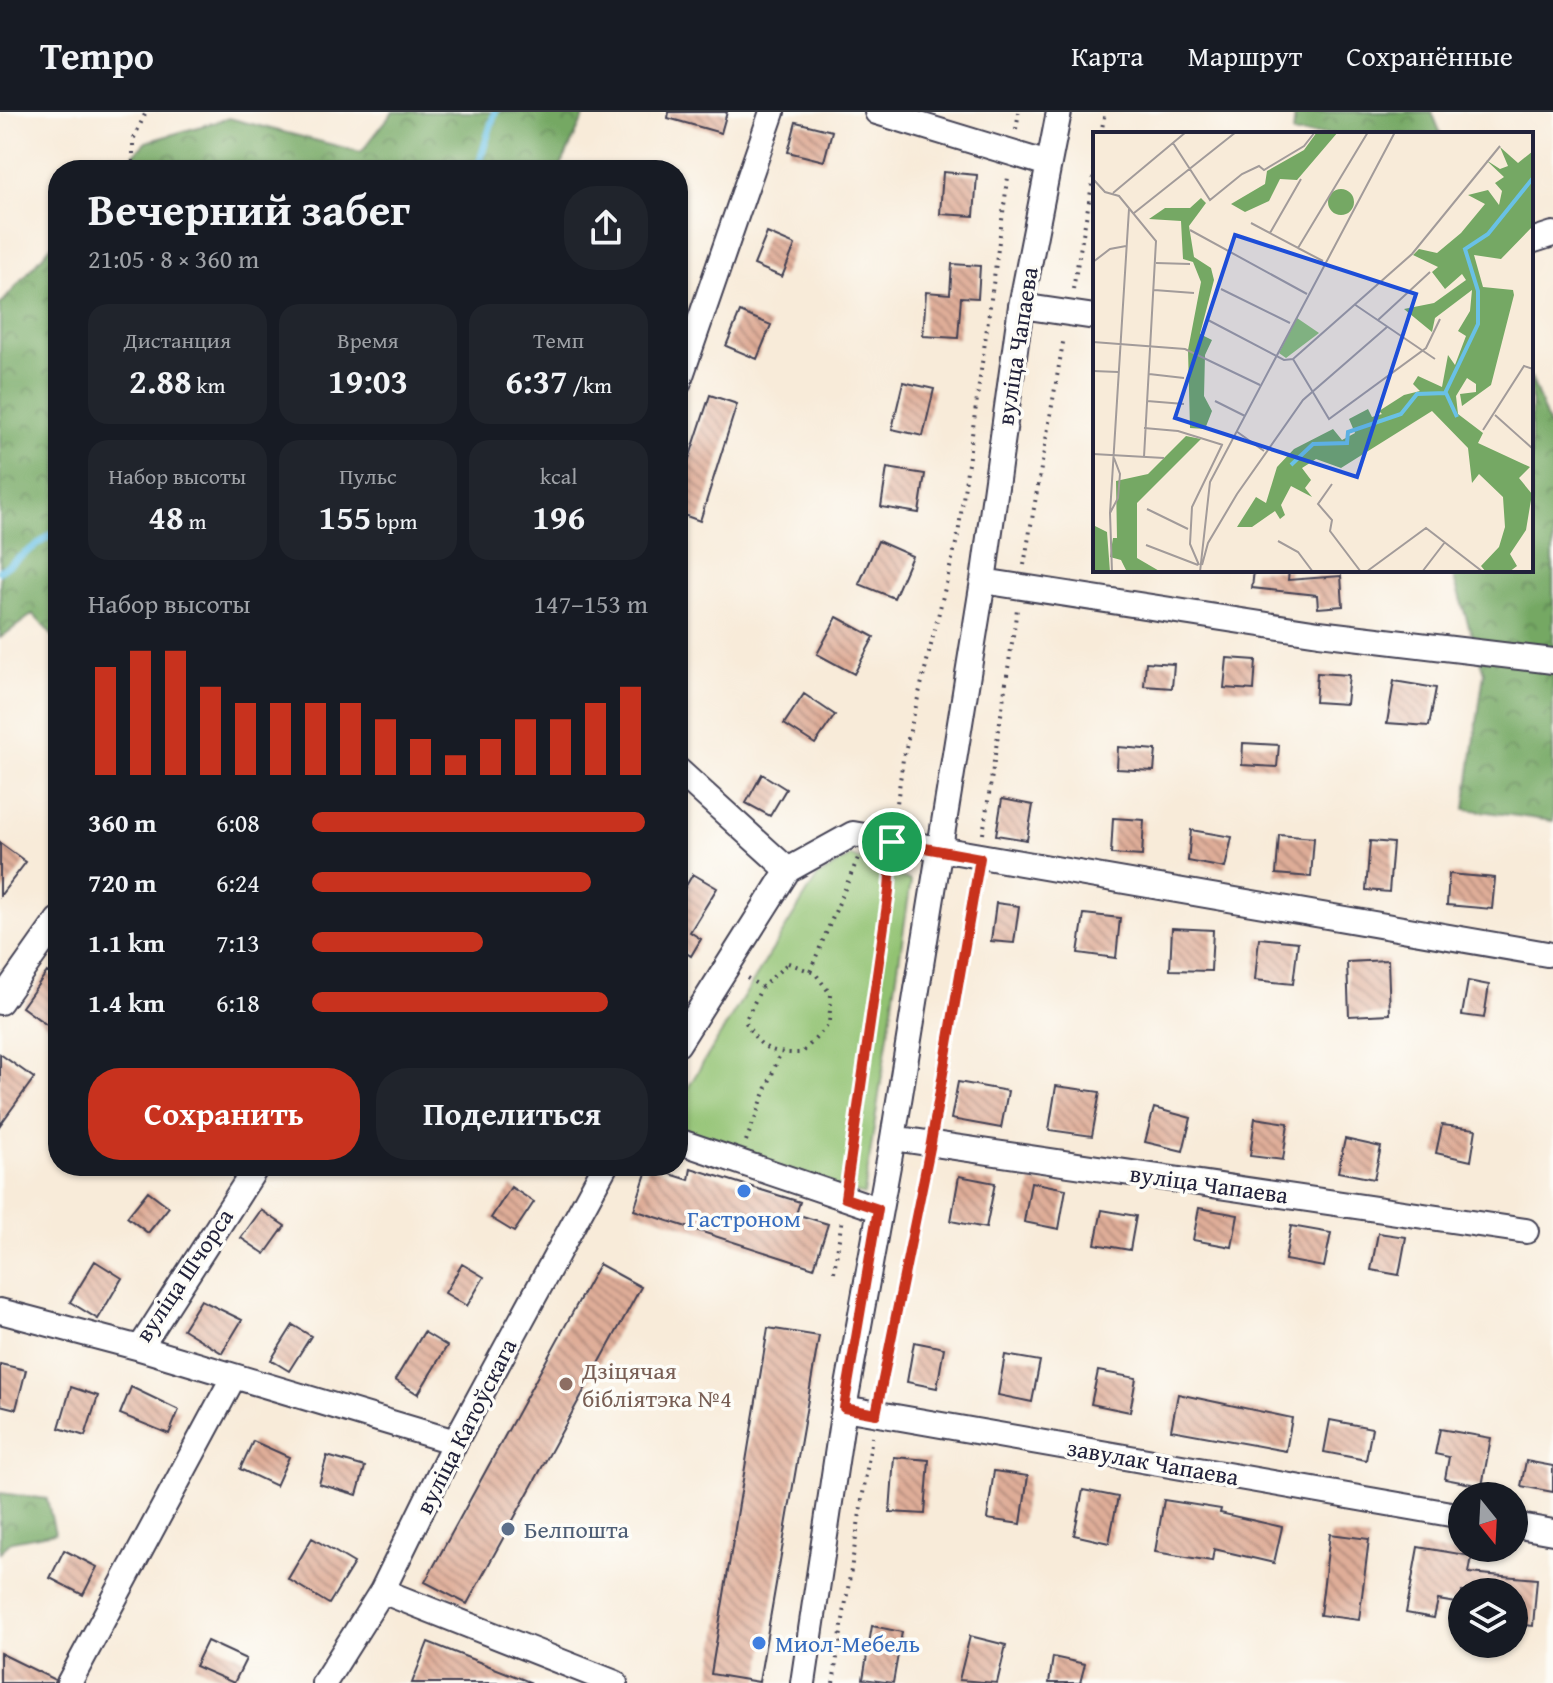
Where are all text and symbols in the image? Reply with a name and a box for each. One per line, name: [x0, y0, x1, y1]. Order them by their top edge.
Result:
text: Tempo: [40, 27, 154, 83]
text: Карта: [1071, 35, 1144, 76]
text: Маршрут: [1188, 35, 1302, 76]
text: Сохранённые: [1346, 35, 1513, 76]
inset map: [1093, 132, 1533, 572]
text: Вечерний забег: [88, 177, 410, 241]
button: share: [564, 186, 648, 270]
text: 21:05 · 8 × 360 m: [88, 239, 259, 278]
street label: вуліца Чапаева: [987, 264, 1047, 428]
text: Дистанция: [124, 324, 231, 356]
text: Время: [337, 324, 399, 356]
text: Темп: [533, 324, 584, 356]
text: 2.88: [129, 356, 192, 405]
text: 19:03: [328, 356, 408, 405]
text: 6:37: [505, 356, 568, 405]
text: km: [192, 369, 226, 401]
text: /km: [568, 369, 612, 401]
text: Набор высоты: [109, 460, 246, 492]
text: Пульс: [339, 460, 397, 492]
text: kcal: [540, 460, 577, 492]
text: 48: [148, 492, 184, 541]
text: 155: [319, 492, 371, 541]
text: 196: [532, 492, 585, 541]
text: m: [184, 505, 206, 537]
text: bpm: [371, 505, 417, 537]
text: Набор высоты: [88, 584, 250, 623]
text: 147–153 m: [534, 584, 648, 623]
text: 360 m: [88, 803, 156, 842]
text: 6:08: [216, 803, 260, 842]
pin: [858, 808, 926, 876]
icon: arrive: [870, 820, 914, 864]
text: 720 m: [88, 863, 156, 902]
text: 6:24: [216, 863, 260, 902]
text: 1.1 km: [88, 923, 165, 962]
text: 7:13: [216, 923, 260, 962]
text: 1.4 km: [88, 983, 165, 1022]
text: 6:18: [216, 983, 260, 1022]
button: Сохранить: [88, 1068, 360, 1160]
button: Поделиться: [376, 1068, 648, 1160]
street label: вуліца Чапаева: [1127, 1156, 1291, 1213]
marker: Гастроном: [735, 1182, 753, 1200]
street label: вуліца Шчорса: [126, 1201, 242, 1349]
place label: Гастроном: [687, 1201, 801, 1236]
street label: вуліца Катоўскага: [407, 1332, 526, 1520]
place label: Дзіцячая бібліятэка №4: [581, 1353, 732, 1416]
marker: Дзіцячая бібліятэка №4: [557, 1375, 575, 1393]
street label: завулак Чапаева: [1064, 1430, 1242, 1494]
north arrow: [1448, 1482, 1528, 1562]
map controls: [1448, 1482, 1528, 1658]
place label: Белпошта: [524, 1512, 630, 1547]
marker: Белпошта: [499, 1520, 517, 1538]
button: layers: [1448, 1578, 1528, 1658]
place label: Миол-Мебель: [775, 1626, 920, 1661]
marker: Миол-Мебель: [750, 1634, 768, 1652]

